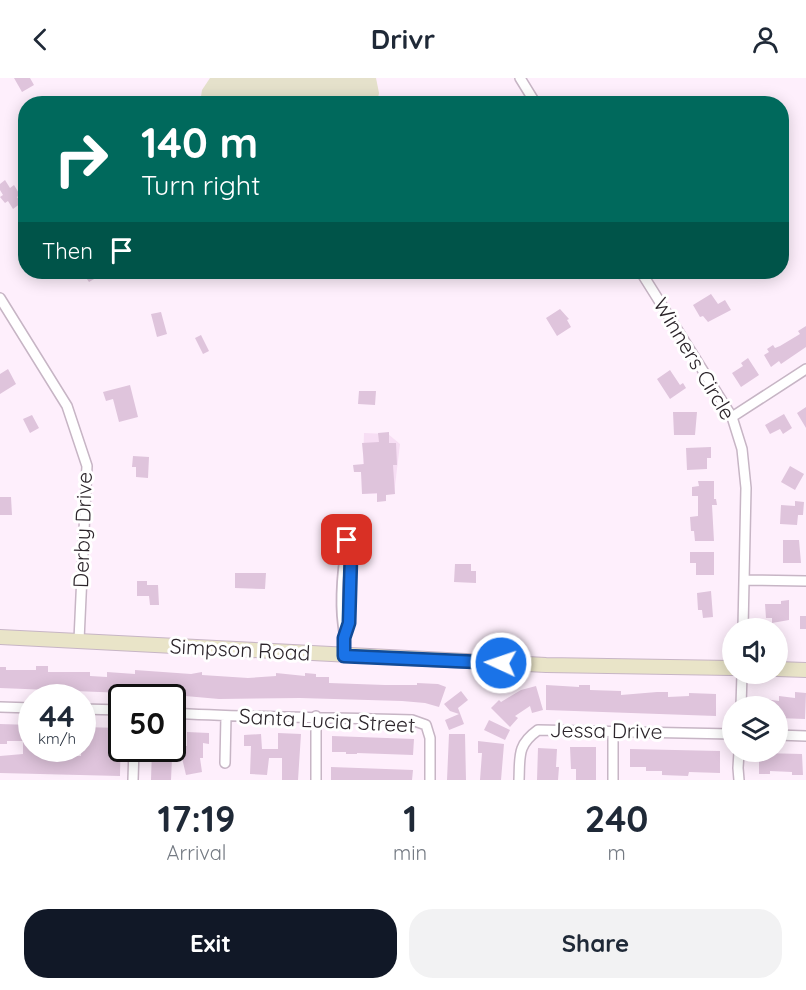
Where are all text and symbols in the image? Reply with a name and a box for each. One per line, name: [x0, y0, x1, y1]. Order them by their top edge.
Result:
text: Drivr: [371, 22, 435, 56]
icon: back: [24, 23, 57, 56]
icon: person: [749, 23, 782, 56]
text: 140 m: [141, 116, 258, 169]
icon: right: [42, 120, 120, 198]
text: Turn right: [141, 168, 260, 202]
icon: arrive: [105, 234, 138, 267]
text: Then: [42, 237, 93, 265]
street label: Winners Circle: [648, 293, 741, 424]
street label: Derby Drive: [67, 471, 97, 588]
pin: [321, 514, 372, 565]
icon: arrive: [330, 523, 363, 556]
map controls: [722, 618, 788, 762]
button: sound: [722, 618, 788, 684]
position arrow: [469, 631, 533, 695]
street label: Simpson Road: [169, 632, 311, 666]
speed limit sign: 50: [108, 684, 186, 762]
button: layers: [722, 696, 788, 762]
text: 44: [39, 697, 75, 735]
street label: Santa Lucia Street: [238, 702, 416, 738]
street label: Jessa Drive: [549, 716, 663, 744]
text: km/h: [38, 729, 76, 748]
text: 17:19: [158, 796, 236, 841]
text: 1: [403, 796, 417, 841]
text: 240: [585, 796, 648, 841]
text: Arrival: [167, 840, 226, 865]
text: min: [393, 840, 427, 865]
text: m: [607, 840, 626, 865]
button: Exit: [24, 909, 397, 978]
button: Share: [409, 909, 782, 978]

